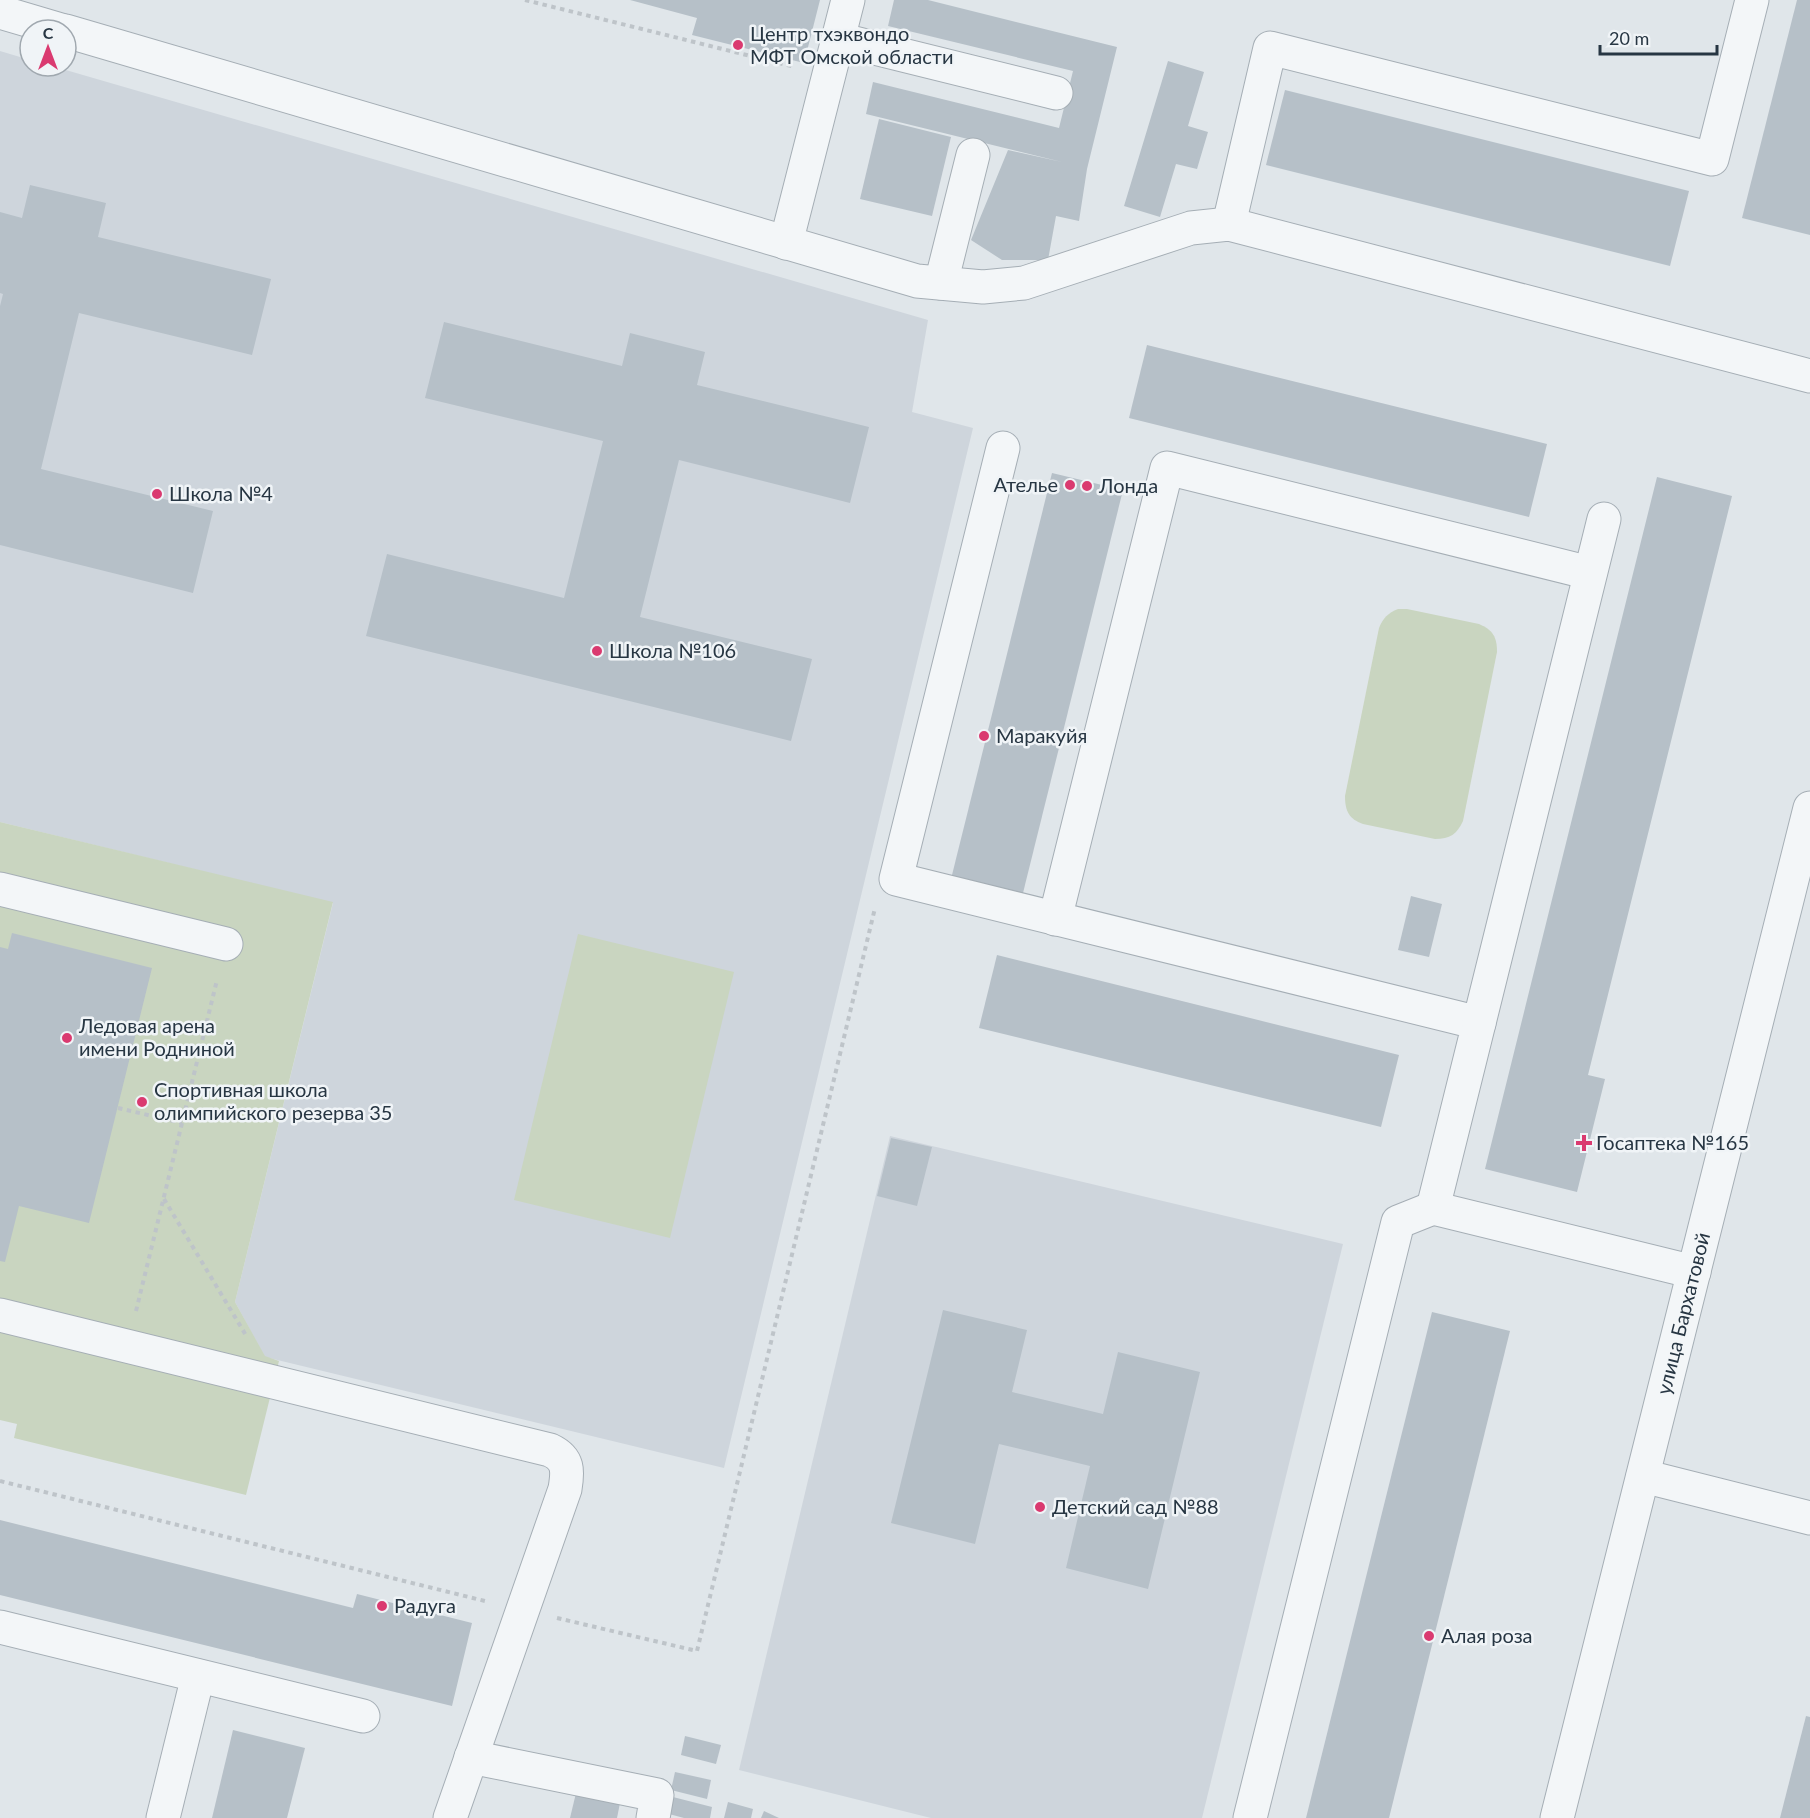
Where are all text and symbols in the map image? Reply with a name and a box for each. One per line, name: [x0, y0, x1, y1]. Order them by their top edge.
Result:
north arrow: [18, 18, 78, 78]
scale bar: [1600, 18, 1717, 56]
place label: Центр тхэквондо МФТ Омской области: [750, 21, 953, 68]
text: С: [43, 23, 54, 42]
text: 20 m: [1609, 27, 1649, 49]
marker: Центр тхэквондо МФТ Омской области: [731, 38, 745, 52]
place label: Ателье: [994, 472, 1058, 496]
place label: Лонда: [1098, 473, 1158, 497]
marker: Ателье: [1063, 478, 1077, 492]
marker: Лонда: [1080, 479, 1094, 493]
place label: Школа №4: [169, 481, 273, 505]
marker: Школа №4: [150, 487, 164, 501]
place label: Школа №106: [609, 638, 736, 662]
marker: Школа №106: [590, 644, 604, 658]
place label: Маракуйя: [996, 723, 1087, 747]
marker: Маракуйя: [977, 729, 991, 743]
place label: Ледовая арена имени Родниной: [78, 1013, 235, 1060]
marker: Ледовая арена имени Родниной: [60, 1031, 74, 1045]
place label: Спортивная школа олимпийского резерва 35: [154, 1077, 392, 1124]
marker: Спортивная школа олимпийского резерва 35: [135, 1095, 149, 1109]
place label: Госаптека №165: [1596, 1130, 1749, 1154]
marker: Госаптека №165: [1577, 1136, 1591, 1150]
street label: улица Бархатовой: [1651, 1230, 1714, 1397]
place label: Детский сад №88: [1052, 1494, 1219, 1518]
marker: Детский сад №88: [1033, 1500, 1047, 1514]
place label: Радуга: [394, 1593, 456, 1617]
marker: Радуга: [375, 1599, 389, 1613]
place label: Алая роза: [1441, 1623, 1533, 1647]
marker: Алая роза: [1422, 1629, 1436, 1643]

